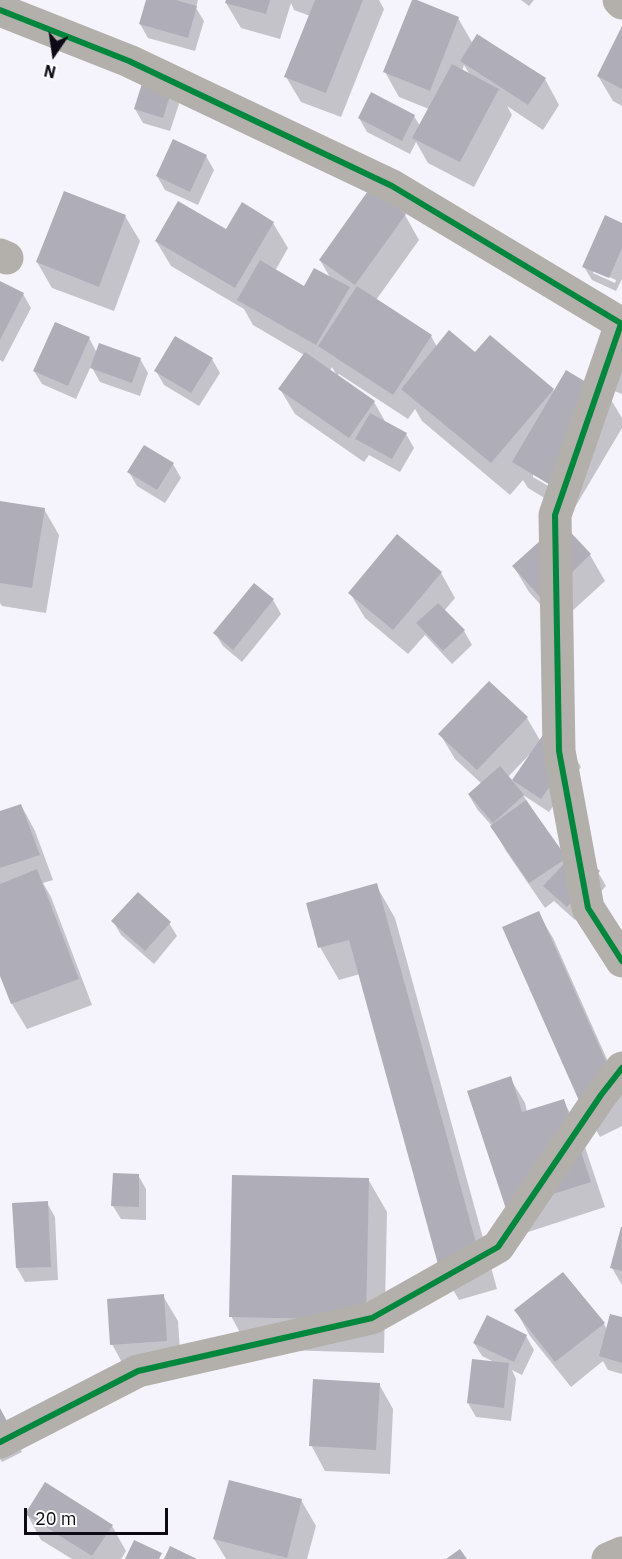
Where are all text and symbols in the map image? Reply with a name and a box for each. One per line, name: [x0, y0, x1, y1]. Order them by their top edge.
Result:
north arrow: [24, 24, 84, 84]
text: N: [42, 60, 58, 83]
scale bar: [27, 1496, 171, 1534]
text: 20 m: [35, 1507, 77, 1530]

